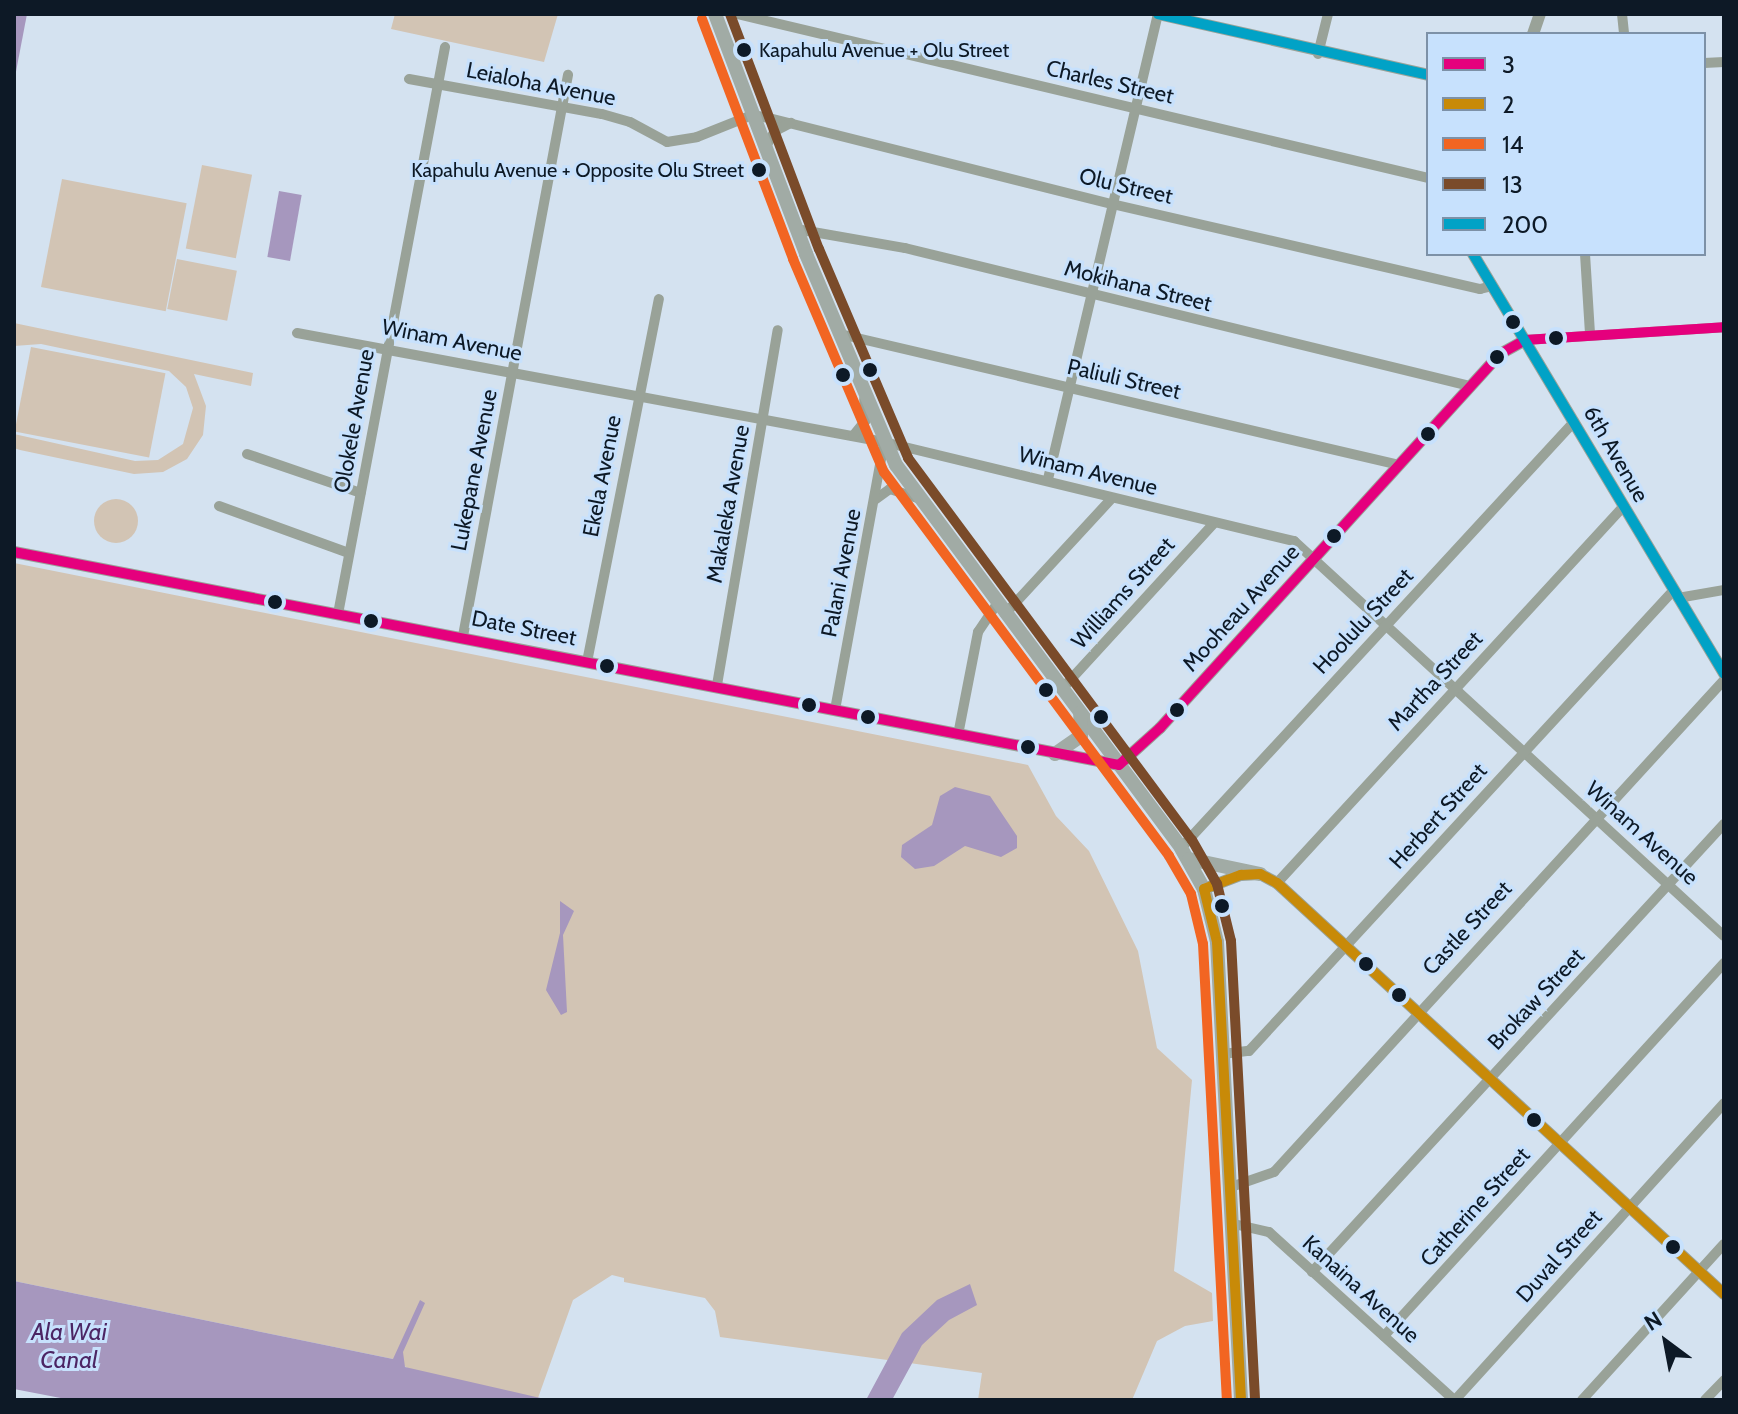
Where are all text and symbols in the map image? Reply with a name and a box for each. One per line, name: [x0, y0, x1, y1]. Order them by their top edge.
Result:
legend: [1426, 32, 1706, 256]
place label: Kapahulu Avenue + Olu Street: [759, 38, 1009, 62]
marker: Kapahulu Avenue + Olu Street: [736, 42, 752, 58]
text: 3: [1502, 50, 1515, 79]
street label: Charles Street: [1044, 55, 1176, 109]
street label: Leialoha Avenue: [464, 57, 618, 111]
text: 2: [1502, 90, 1515, 119]
text: 14: [1502, 130, 1524, 159]
place label: Kapahulu Avenue + Opposite Olu Street: [411, 158, 744, 182]
marker: Kapahulu Avenue + Opposite Olu Street: [751, 162, 767, 178]
street label: Olu Street: [1077, 162, 1175, 210]
text: 13: [1502, 170, 1523, 199]
text: 200: [1502, 210, 1548, 239]
street label: Mokihana Street: [1062, 255, 1214, 317]
street label: Winam Avenue: [380, 313, 524, 367]
unlabelled marker: [1505, 314, 1521, 330]
unlabelled marker: [1548, 330, 1564, 346]
street label: Olokele Avenue: [328, 347, 380, 495]
unlabelled marker: [1489, 349, 1505, 365]
street label: Paliuli Street: [1065, 353, 1183, 405]
unlabelled marker: [862, 362, 878, 378]
unlabelled marker: [835, 367, 851, 383]
street label: Lukepane Avenue: [445, 387, 503, 553]
street label: 6th Avenue: [1578, 401, 1654, 507]
street label: Ekela Avenue: [577, 413, 627, 539]
street label: Makaleka Avenue: [701, 423, 755, 585]
unlabelled marker: [1420, 426, 1436, 442]
street label: Winam Avenue: [1016, 441, 1160, 501]
street label: Palani Avenue: [816, 507, 866, 639]
unlabelled marker: [1326, 528, 1342, 544]
street label: Williams Street: [1066, 532, 1180, 654]
street label: Mooheau Avenue: [1177, 539, 1305, 677]
street label: Hoolulu Street: [1308, 563, 1418, 679]
unlabelled marker: [267, 594, 283, 610]
street label: Date Street: [469, 605, 579, 651]
unlabelled marker: [363, 613, 379, 629]
street label: Martha Street: [1382, 626, 1488, 736]
unlabelled marker: [599, 658, 615, 674]
unlabelled marker: [1038, 682, 1054, 698]
unlabelled marker: [801, 697, 817, 713]
unlabelled marker: [1169, 702, 1185, 718]
unlabelled marker: [860, 709, 876, 725]
unlabelled marker: [1093, 709, 1109, 725]
unlabelled marker: [1020, 739, 1036, 755]
street label: Herbert Street: [1384, 758, 1492, 874]
street label: Winam Avenue: [1580, 776, 1704, 890]
street label: Castle Street: [1417, 876, 1517, 980]
unlabelled marker: [1214, 898, 1230, 914]
street label: Brokaw Street: [1482, 943, 1590, 1055]
unlabelled marker: [1358, 956, 1374, 972]
unlabelled marker: [1391, 987, 1407, 1003]
unlabelled marker: [1526, 1112, 1542, 1128]
street label: Catherine Street: [1415, 1142, 1535, 1272]
street label: Duval Street: [1511, 1204, 1607, 1308]
street label: Kanaina Avenue: [1297, 1230, 1425, 1348]
unlabelled marker: [1665, 1239, 1681, 1255]
north arrow: [1626, 1302, 1706, 1382]
text: N: [1639, 1306, 1667, 1337]
water label: Ala Wai Canal: [31, 1318, 107, 1374]

